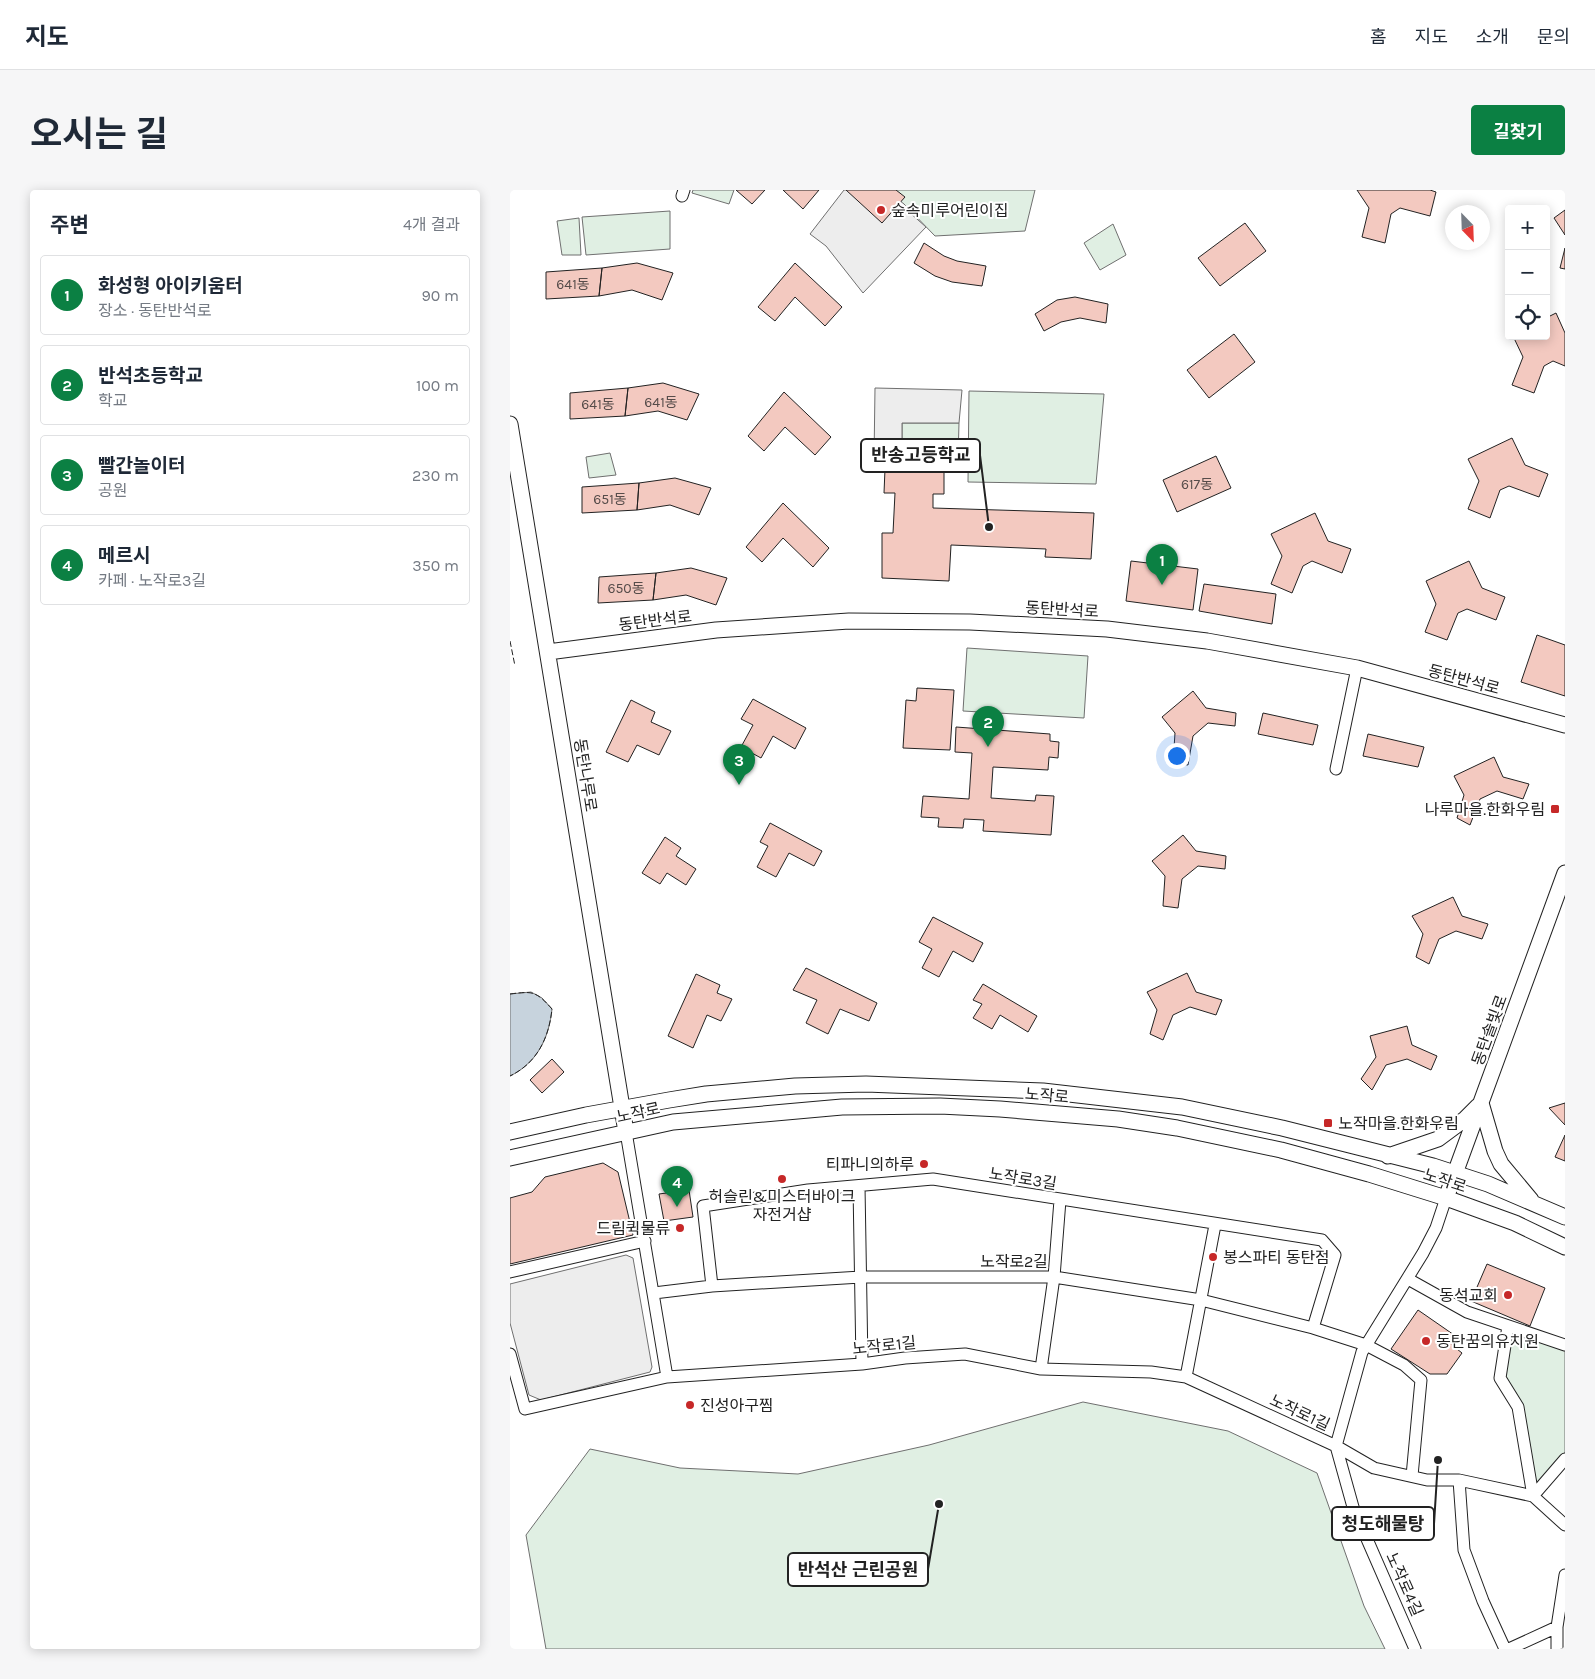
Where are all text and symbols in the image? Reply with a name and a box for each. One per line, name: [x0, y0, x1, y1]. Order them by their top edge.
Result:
text: 지도: [25, 23, 69, 51]
text: 홈: [1370, 26, 1387, 48]
text: 지도: [1415, 26, 1448, 48]
text: 소개: [1476, 26, 1509, 48]
text: 문의: [1537, 26, 1570, 48]
button: 길찾기: [1471, 105, 1565, 155]
text: 오시는 길: [30, 114, 168, 155]
place label: 숲속미루어린이집: [891, 201, 1009, 220]
marker: 숲속미루어린이집: [875, 204, 887, 216]
north arrow: [1445, 205, 1490, 250]
map controls: [1505, 205, 1550, 340]
button: +: [1505, 205, 1550, 250]
text: 주변: [50, 213, 89, 237]
text: 4개 결과: [403, 215, 460, 234]
button: −: [1505, 250, 1550, 295]
text: 화성형 아이키움터: [98, 275, 243, 297]
house number: 641동: [556, 276, 590, 293]
text: 1: [64, 286, 70, 305]
text: 90 m: [421, 286, 459, 305]
button: locate: [1505, 295, 1550, 340]
text: 장소 · 동탄반석로: [98, 301, 212, 320]
text: 반석초등학교: [98, 365, 203, 387]
text: 2: [62, 376, 72, 395]
text: 100 m: [416, 376, 459, 395]
text: 학교: [98, 391, 127, 410]
house number: 641동: [644, 394, 678, 411]
house number: 641동: [581, 396, 615, 413]
callout: 반송고등학교: [861, 439, 980, 472]
text: 반송고등학교: [871, 444, 971, 466]
text: 빨간놀이터: [98, 455, 185, 477]
text: 3: [62, 466, 72, 485]
text: 230 m: [412, 466, 459, 485]
house number: 617동: [1181, 476, 1213, 493]
text: 공원: [98, 481, 127, 500]
house number: 651동: [593, 491, 627, 508]
pin: 1: [1146, 544, 1178, 585]
text: 메르시: [98, 545, 150, 567]
text: 4: [62, 556, 72, 575]
text: 350 m: [412, 556, 459, 575]
text: 카페 · 노작로3길: [98, 571, 206, 590]
house number: 650동: [607, 580, 645, 597]
street label: 동탄반석로: [1025, 598, 1099, 621]
street label: 동탄반석로: [617, 607, 693, 634]
street label: 동탄반석로: [1426, 661, 1502, 698]
pin: 2: [972, 706, 1004, 747]
street label: 동탄나루로: [570, 737, 601, 813]
your location: [1164, 743, 1190, 769]
pin: 3: [723, 744, 755, 785]
place label: 나루마을.한화우림: [1424, 800, 1545, 819]
marker: 나루마을.한화우림: [1549, 803, 1561, 815]
street label: 동탄솔빛로: [1468, 992, 1511, 1068]
street label: 노작로: [1024, 1084, 1070, 1107]
street label: 노작로: [615, 1099, 662, 1126]
place label: 노작마을.한화우림: [1338, 1114, 1459, 1133]
marker: 노작마을.한화우림: [1322, 1117, 1334, 1129]
place label: 티파니의하루: [826, 1155, 914, 1174]
marker: 티파니의하루: [918, 1158, 930, 1170]
street label: 노작로3길: [988, 1164, 1058, 1193]
street label: 노작로: [1421, 1165, 1469, 1196]
pin: 4: [661, 1166, 693, 1207]
marker: 허슬린&미스터바이크 자전거샵: [776, 1173, 788, 1185]
place label: 허슬린&미스터바이크 자전거샵: [708, 1187, 856, 1224]
place label: 드림퀵물류: [596, 1219, 670, 1238]
marker: 드림퀵물류: [674, 1222, 686, 1234]
place label: 봉스파티 동탄점: [1223, 1248, 1330, 1267]
marker: 봉스파티 동탄점: [1207, 1251, 1219, 1263]
street label: 노작로2길: [980, 1252, 1048, 1271]
place label: 동석교회: [1439, 1286, 1498, 1305]
marker: 동석교회: [1502, 1289, 1514, 1301]
place label: 동탄꿈의유치원: [1436, 1332, 1539, 1351]
street label: 노작로1길: [851, 1333, 917, 1358]
marker: 동탄꿈의유치원: [1420, 1335, 1432, 1347]
street label: 노작로1길: [1267, 1390, 1333, 1435]
place label: 진성아구찜: [700, 1396, 774, 1415]
marker: 진성아구찜: [684, 1399, 696, 1411]
callout: 청도해물탕: [1332, 1507, 1434, 1540]
text: 청도해물탕: [1342, 1513, 1425, 1535]
street label: 노작로4길: [1382, 1549, 1427, 1619]
callout: 반석산 근린공원: [788, 1553, 928, 1586]
text: 반석산 근린공원: [798, 1559, 918, 1581]

